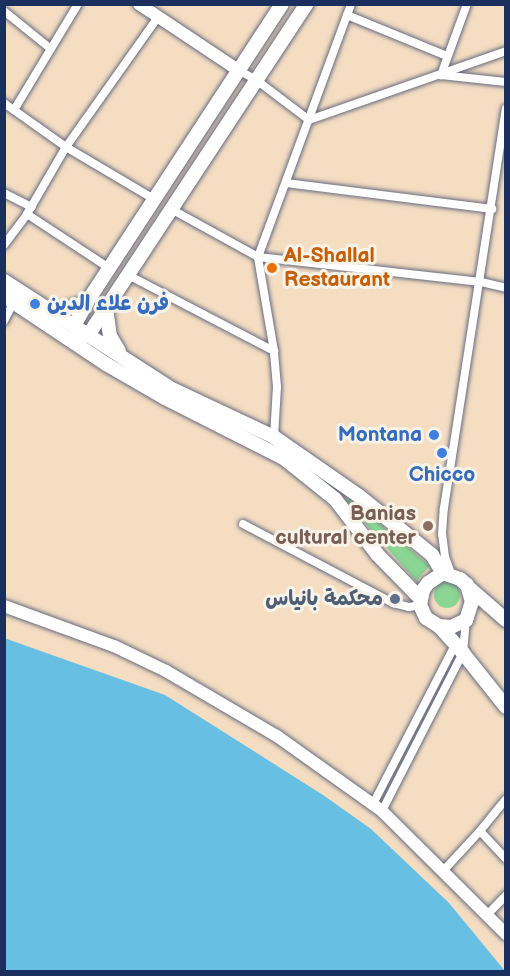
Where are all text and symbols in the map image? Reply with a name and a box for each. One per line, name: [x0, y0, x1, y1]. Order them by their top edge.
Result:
place label: Al-Shallal Restaurant: [284, 243, 390, 293]
marker: Al-Shallal Restaurant: [265, 261, 279, 275]
place label: فرن علاء الدين: [47, 291, 169, 317]
marker: فرن علاء الدين: [28, 297, 42, 311]
place label: Montana: [338, 422, 422, 448]
marker: Montana: [427, 428, 441, 442]
marker: Chicco: [435, 446, 449, 460]
place label: Chicco: [409, 462, 475, 488]
place label: Banias cultural center: [275, 501, 416, 551]
marker: Banias cultural center: [421, 519, 435, 533]
place label: محكمة بانياس: [265, 586, 383, 612]
marker: محكمة بانياس: [388, 592, 402, 606]

